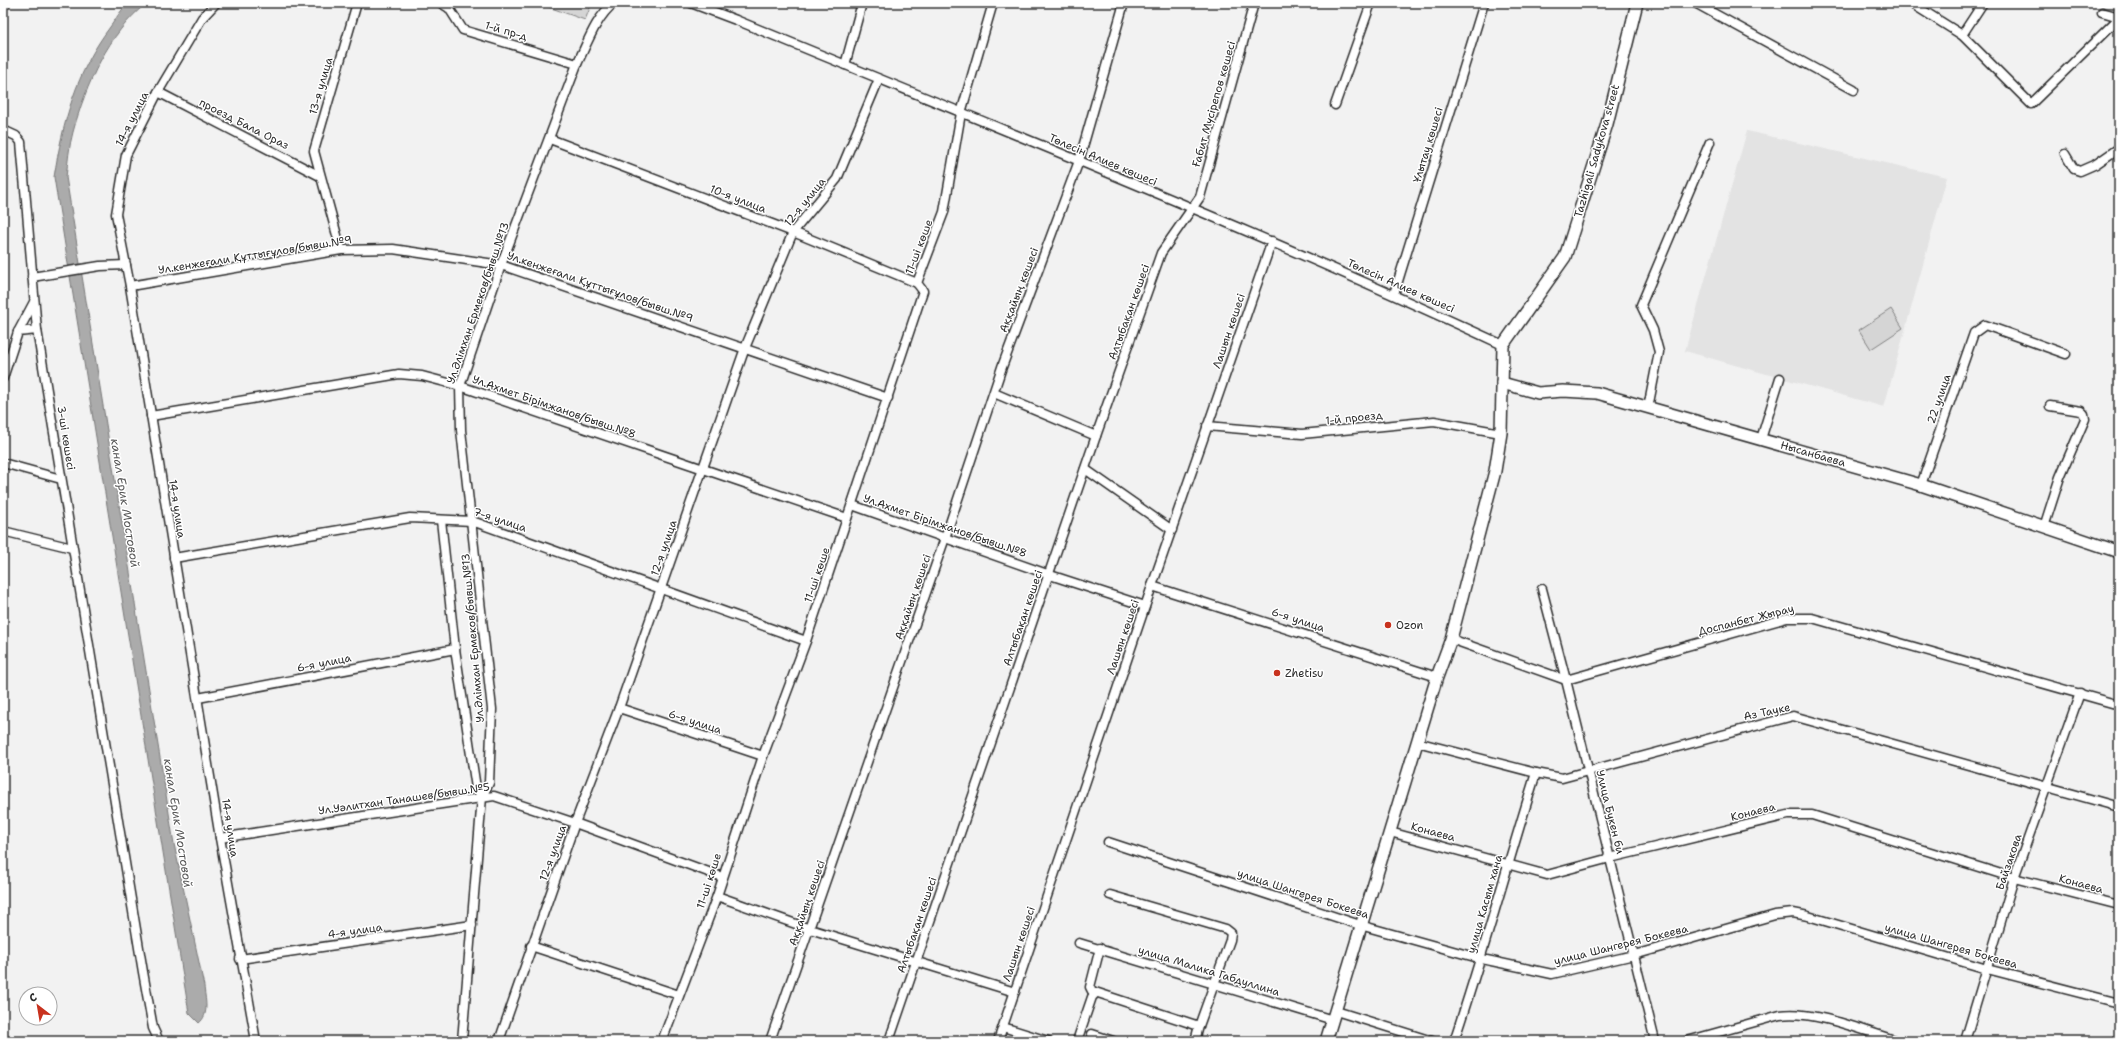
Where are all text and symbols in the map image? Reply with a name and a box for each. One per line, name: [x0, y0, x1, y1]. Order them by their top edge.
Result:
street label: 1-й пр-д: [483, 18, 529, 44]
street label: Ғабит Мүсірепов көшесi: [1189, 39, 1239, 169]
street label: 13-я улица: [306, 55, 336, 116]
street label: Tazhigali Sadykova street: [1571, 83, 1623, 219]
street label: 14-я улица: [112, 89, 152, 149]
street label: проезд Бала Ораз: [197, 95, 291, 153]
street label: Ұлытау көшесi: [1409, 105, 1447, 185]
street label: Төлесін Алиев көшесі: [1047, 130, 1159, 190]
street label: 12-я улица: [781, 174, 829, 229]
street label: 10-я улица: [708, 181, 769, 217]
street label: 11-ші көше: [902, 217, 936, 277]
street label: Ул.Әлімхан Ермеков/бывш.№13: [443, 220, 513, 386]
street label: Ул.кенжеғали Құттығұлов/бывш.№9: [157, 232, 353, 278]
street label: Аққайың көшесі: [996, 245, 1042, 335]
street label: Ул.кенжеғали Құттығұлов/бывш.№9: [505, 248, 695, 326]
street label: Төлесін Алиев көшесі: [1345, 256, 1457, 316]
street label: Алтыбақан көшесі: [1105, 262, 1153, 362]
street label: Лашын көшесі: [1209, 291, 1249, 371]
street label: Ул.Ахмет Бірімжанов/бывш.№8: [470, 372, 638, 442]
street label: 22 улица: [1923, 372, 1955, 426]
street label: 3-ші көшесі: [53, 405, 79, 471]
street label: 1-й проезд: [1325, 408, 1383, 428]
water label: канал Ерик Мостовой: [107, 437, 143, 569]
street label: Нысанбаева: [1779, 438, 1847, 470]
street label: 14-я улица: [165, 479, 189, 540]
street label: Ул.Ахмет Бірімжанов/бывш.№8: [861, 491, 1029, 561]
street label: 7-я улица: [472, 504, 529, 536]
street label: 12-я улица: [647, 518, 681, 578]
street label: 11-ші көше: [801, 545, 833, 605]
street label: Аққайың көшесі: [891, 552, 935, 642]
street label: Ул.Әлімхан Ермеков/бывш.№13: [458, 553, 488, 723]
street label: Алтыбақан көшесі: [1000, 568, 1046, 668]
street label: Лашын көшесі: [1103, 597, 1143, 677]
street label: Доспанбет Жырау: [1696, 601, 1796, 639]
street label: 6-я улица: [1269, 604, 1327, 636]
place label: Ozon: [1396, 618, 1424, 633]
marker: Ozon: [1383, 620, 1393, 630]
street label: 6-я улица: [296, 650, 353, 676]
place label: Zhetisu: [1285, 666, 1323, 681]
marker: Zhetisu: [1272, 668, 1282, 678]
street label: Аз Тауке: [1742, 700, 1792, 724]
street label: 6-я улица: [666, 706, 724, 738]
water label: канал Ерик Мостовой: [160, 757, 196, 889]
street label: Улица Букен би: [1592, 768, 1628, 856]
street label: Ул.Уәлитхан Танашев/бывш.№5: [317, 779, 491, 818]
street label: 14-я улица: [218, 798, 242, 859]
street label: Конаева: [1729, 799, 1777, 825]
street label: Конаева: [1409, 819, 1457, 845]
street label: 12-я улица: [536, 823, 570, 883]
street label: Байзакова: [1992, 832, 2026, 892]
street label: 11-ші көше: [693, 851, 725, 911]
street label: улица Касым хана: [1464, 853, 1506, 955]
street label: Аққайың көшесі: [785, 858, 829, 948]
street label: улица Шангерея Бокеева: [1235, 866, 1371, 922]
street label: Конаева: [2057, 871, 2105, 897]
street label: Алтыбақан көшесі: [894, 875, 940, 975]
street label: Лашын көшесі: [999, 904, 1039, 984]
street label: 4-я улица: [327, 920, 384, 942]
street label: улица Шангерея Бокеева: [1883, 920, 2019, 972]
street label: улица Шангерея Бокеева: [1552, 921, 1690, 969]
street label: улица Малика Габдуллина: [1136, 942, 1282, 1000]
north arrow: [18, 986, 58, 1026]
text: С: [26, 990, 40, 1006]

